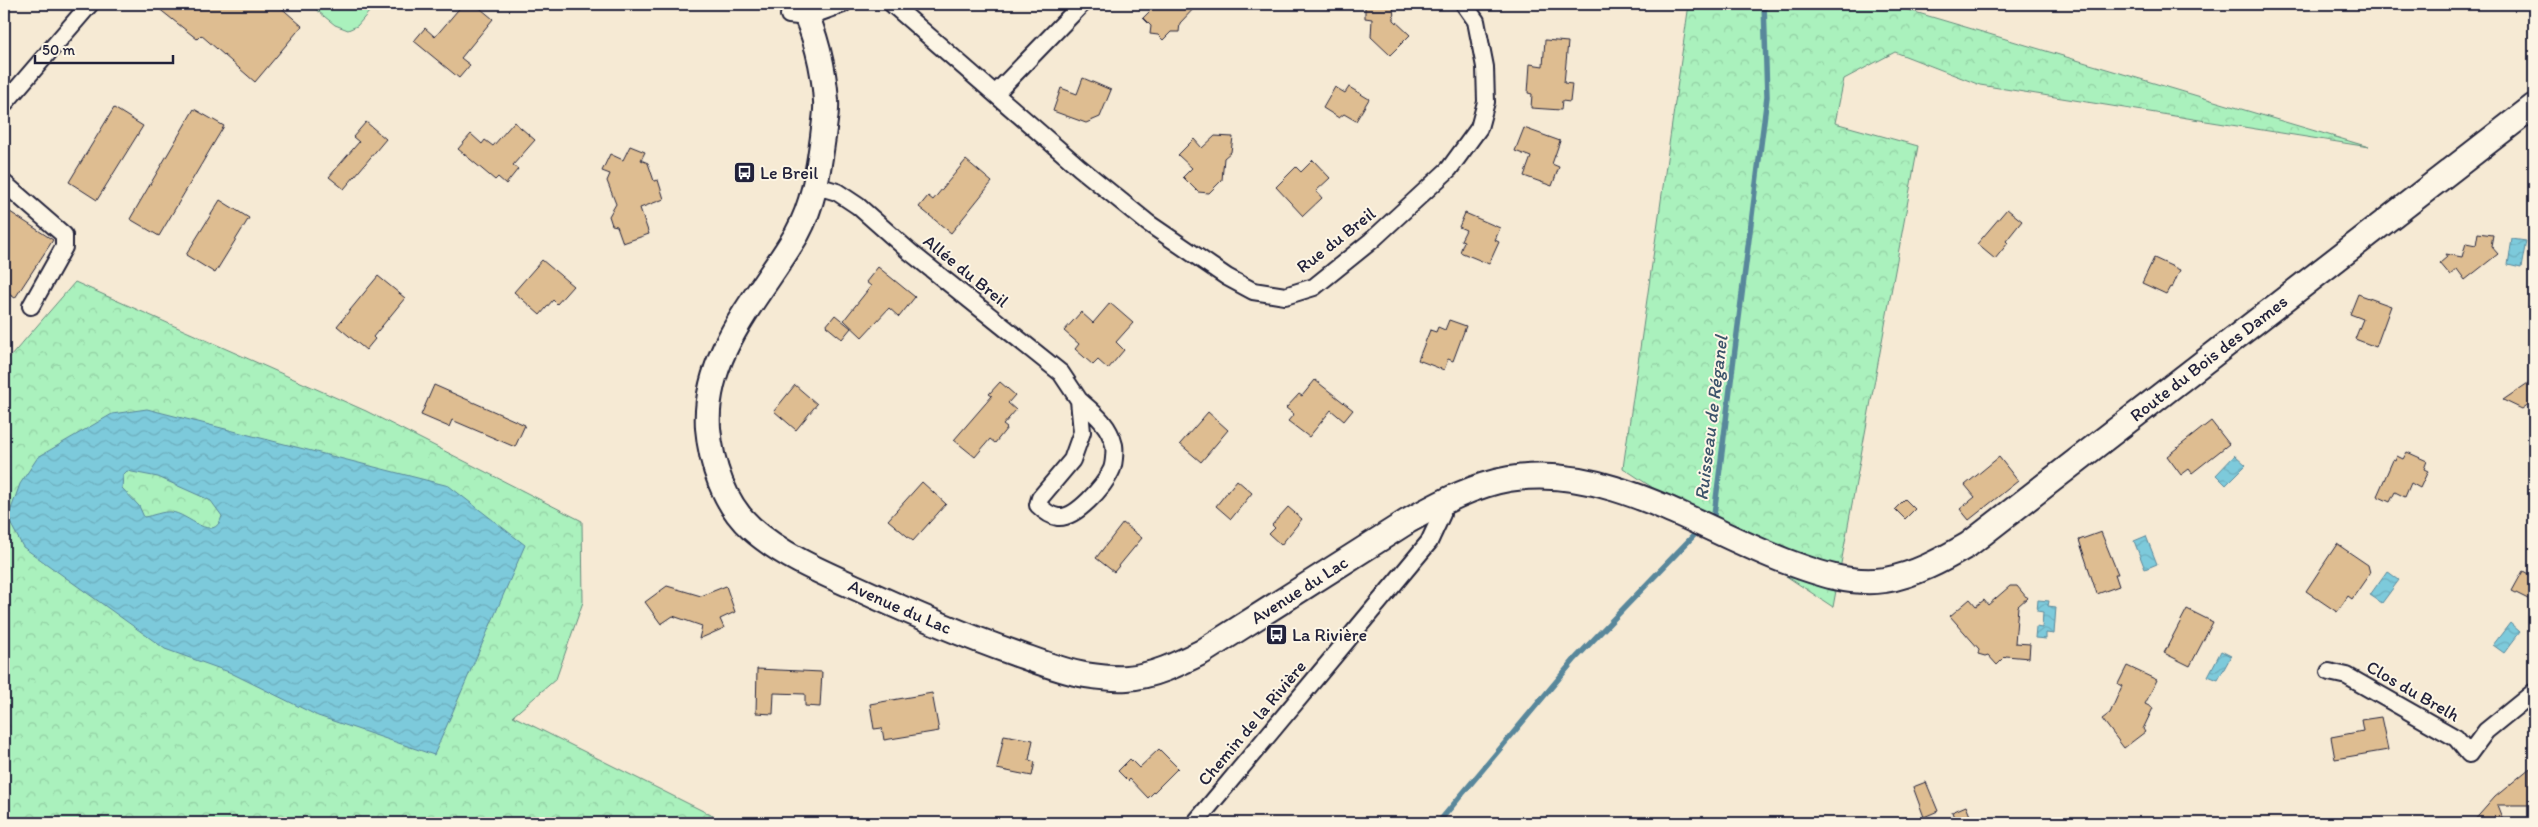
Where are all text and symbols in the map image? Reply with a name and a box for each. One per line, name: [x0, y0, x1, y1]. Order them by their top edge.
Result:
scale bar: [35, 32, 172, 64]
text: 50 m: [42, 41, 75, 59]
bus stop icon: Le Breil: [732, 161, 756, 185]
place label: Le Breil: [760, 162, 818, 184]
street label: Rue du Breil: [1292, 202, 1380, 278]
street label: Allée du Breil: [919, 230, 1013, 312]
street label: Route du Bois des Dames: [2125, 290, 2292, 426]
water label: Ruisseau de Réganel: [1689, 333, 1733, 502]
street label: Avenue du Lac: [1247, 551, 1352, 629]
street label: Avenue du Lac: [845, 575, 955, 639]
bus stop icon: La Rivière: [1264, 623, 1288, 647]
place label: La Rivière: [1292, 624, 1367, 646]
street label: Chemin de la Rivière: [1193, 656, 1311, 790]
street label: Clos du Brelh: [2363, 656, 2464, 727]

